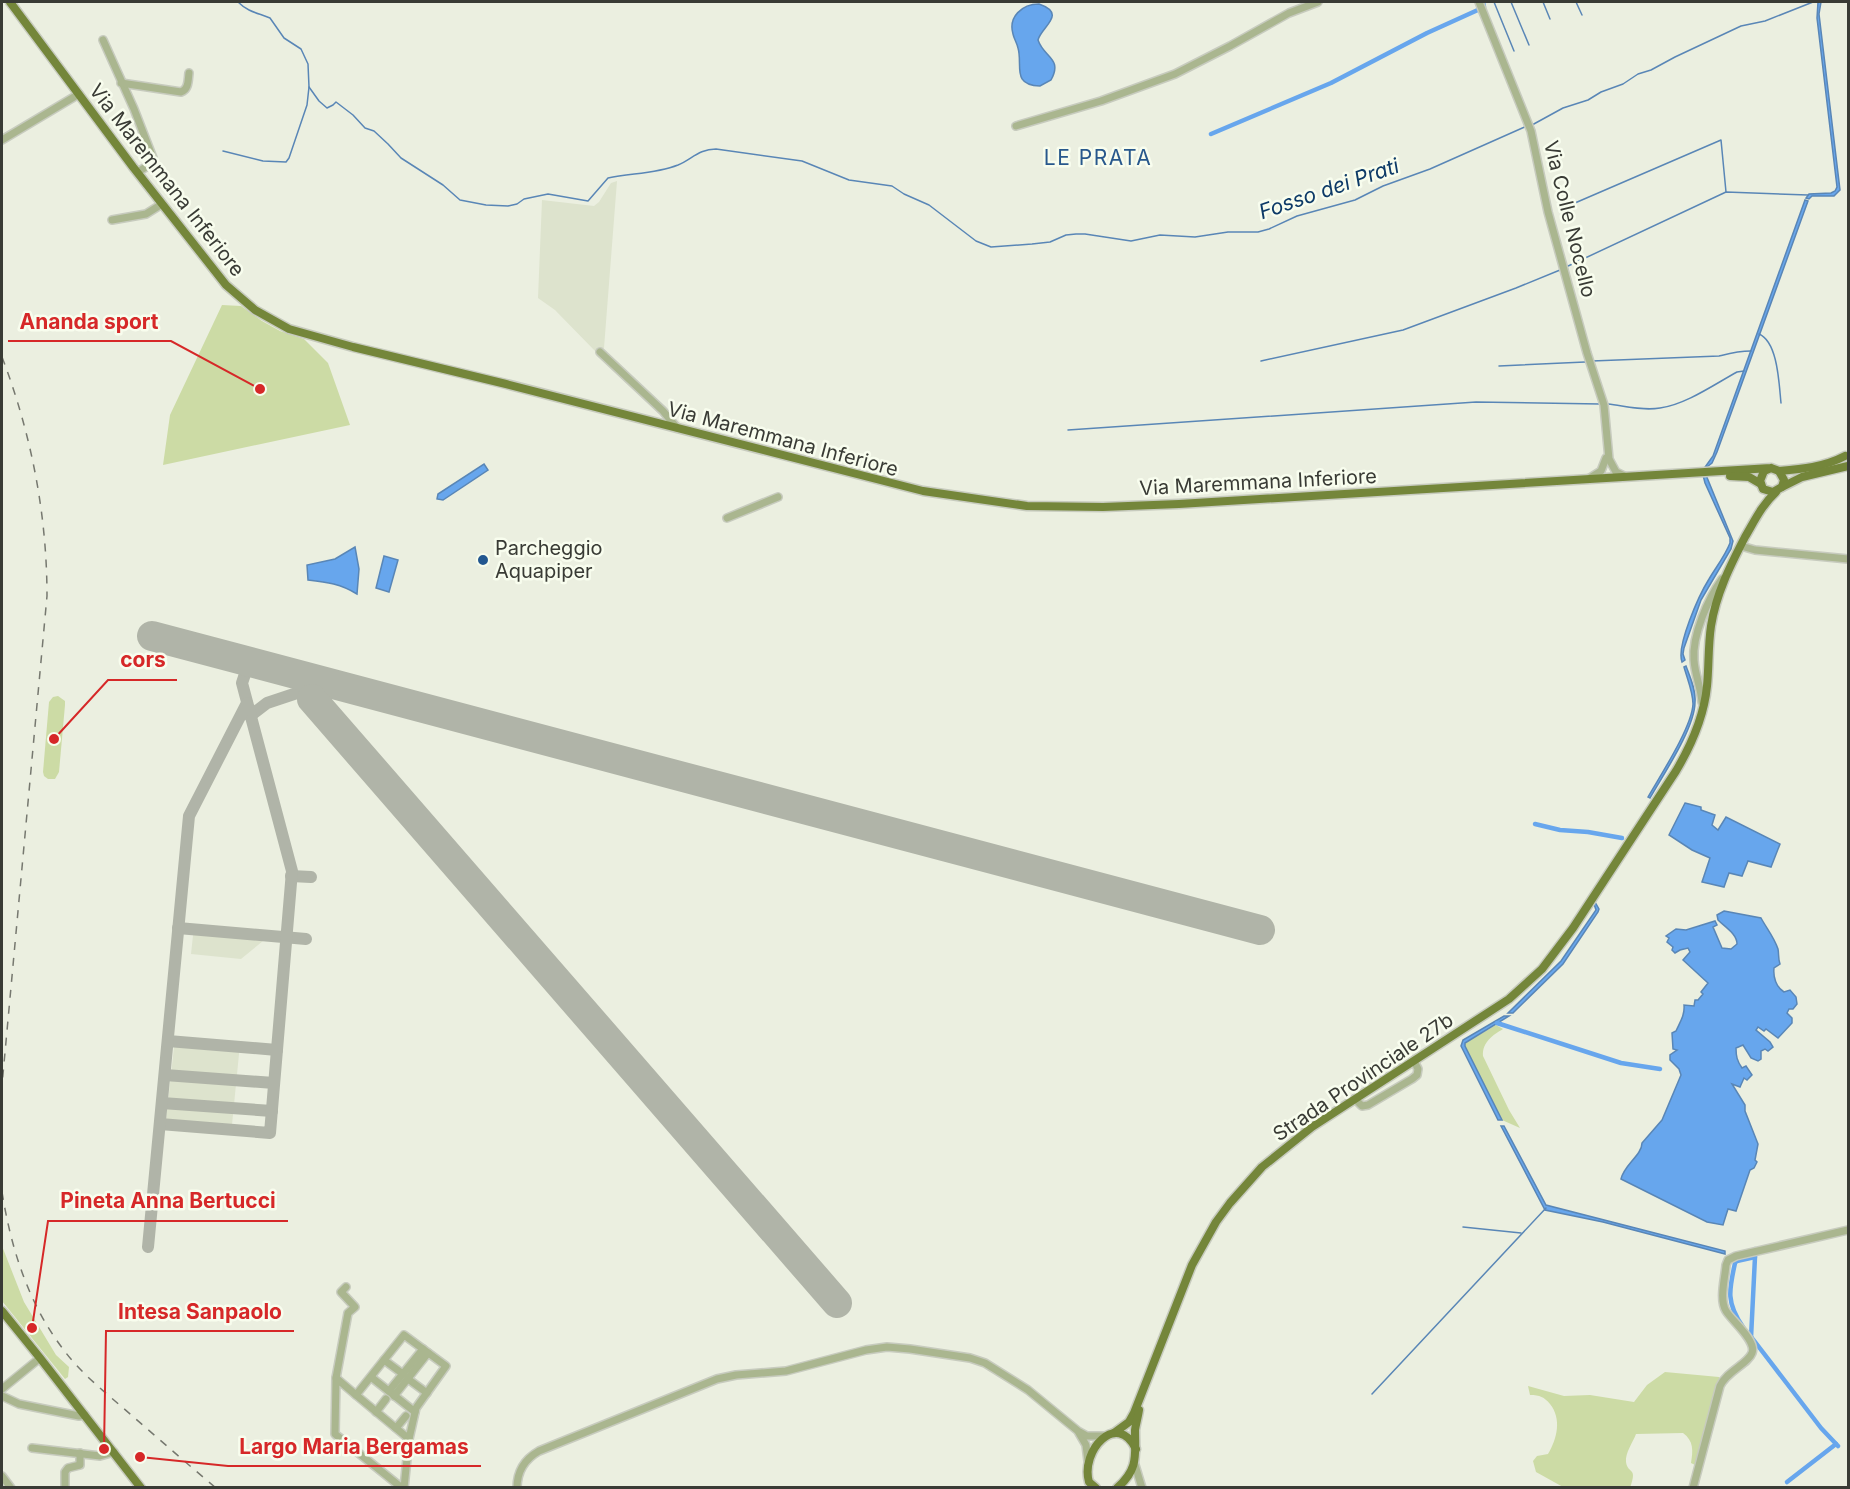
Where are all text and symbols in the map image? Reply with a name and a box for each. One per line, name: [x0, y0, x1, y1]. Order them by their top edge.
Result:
street label: Via Maremmana Inferiore: [84, 79, 250, 281]
street label: Via Colle Nocello: [1539, 138, 1601, 300]
district label: LE PRATA: [1044, 145, 1152, 170]
water label: Fosso dei Prati: [1255, 153, 1403, 224]
callout: Ananda sport: [8, 302, 171, 341]
text: Ananda sport: [20, 309, 159, 334]
street label: Via Maremmana Inferiore: [665, 397, 901, 481]
street label: Via Maremmana Inferiore: [1139, 464, 1377, 500]
place label: Parcheggio Aquapiper: [495, 536, 602, 583]
marker: Parcheggio Aquapiper: [476, 553, 490, 567]
callout: cors: [108, 641, 177, 680]
text: cors: [120, 647, 166, 672]
street label: Strada Provinciale 27b: [1268, 1008, 1458, 1146]
callout: Pineta Anna Bertucci: [48, 1182, 288, 1221]
text: Pineta Anna Bertucci: [60, 1188, 276, 1213]
callout: Intesa Sanpaolo: [106, 1292, 294, 1331]
text: Intesa Sanpaolo: [118, 1299, 282, 1324]
callout: Largo Maria Bergamas: [228, 1427, 481, 1466]
text: Largo Maria Bergamas: [239, 1434, 469, 1459]

